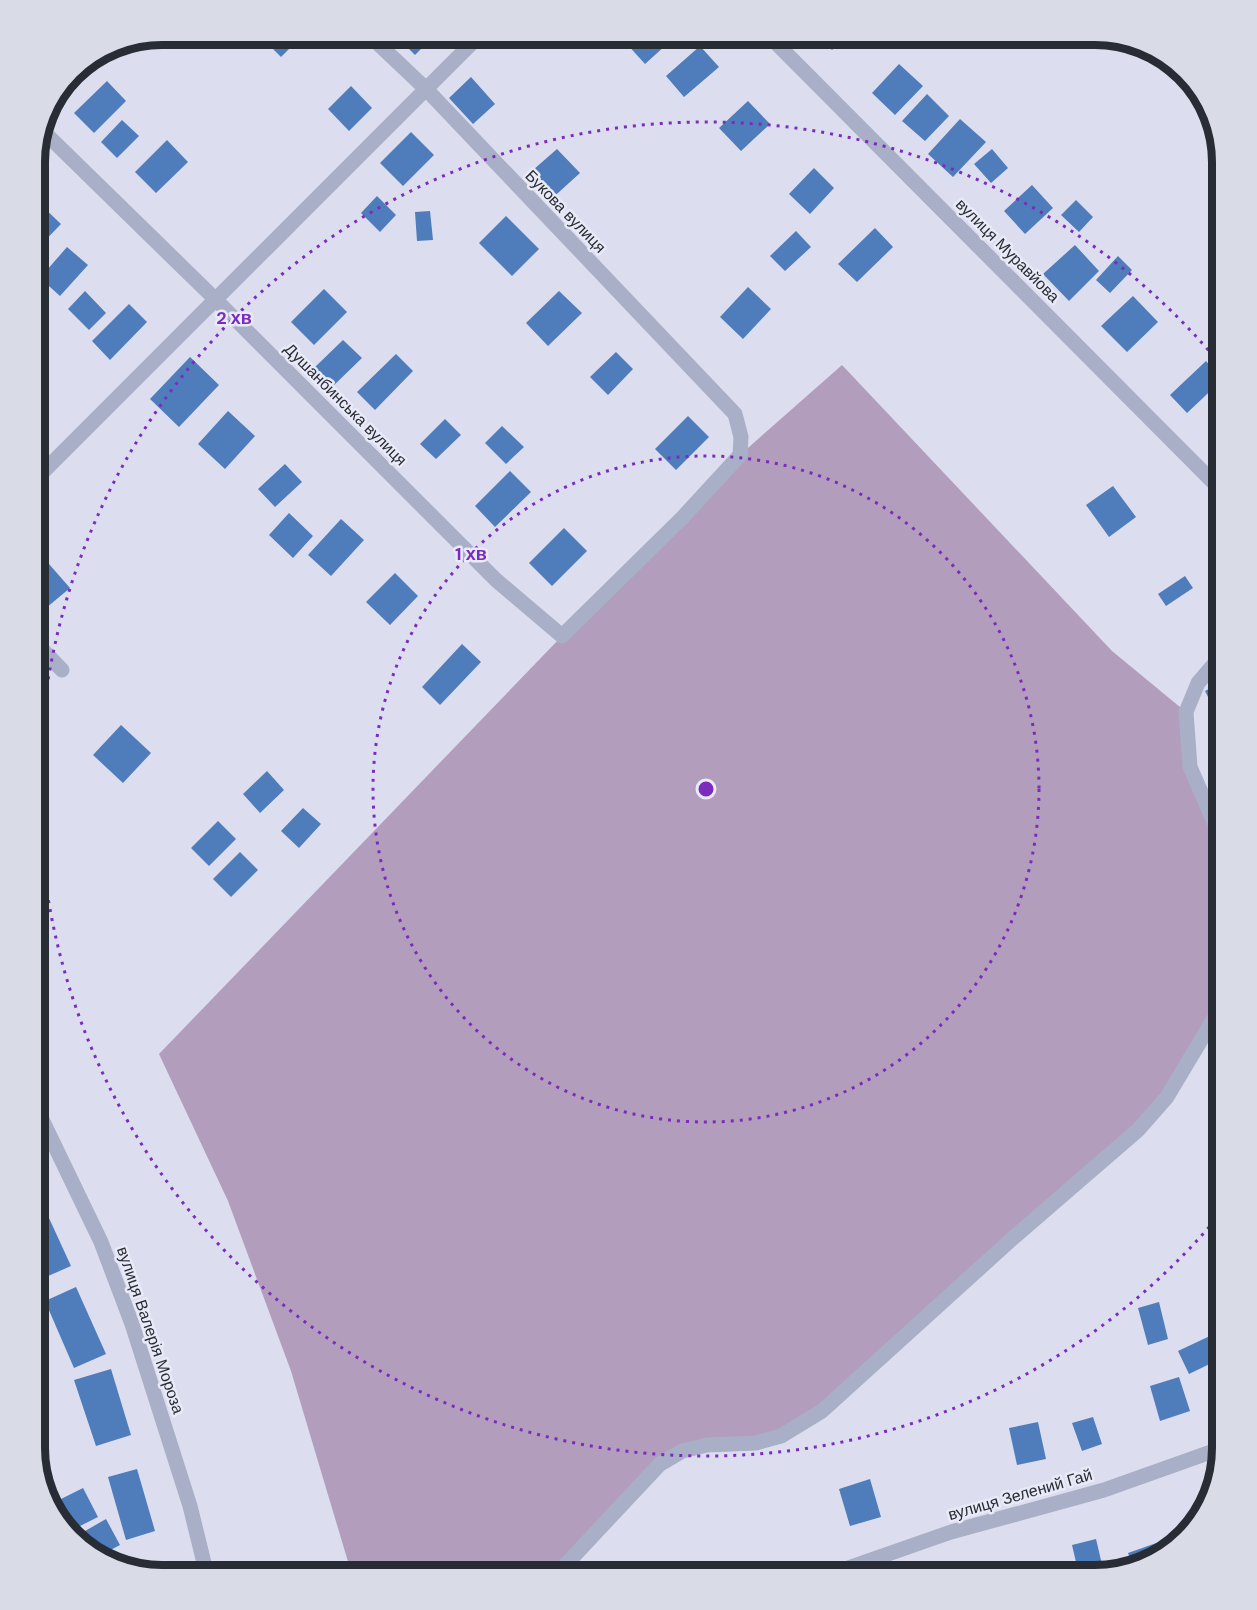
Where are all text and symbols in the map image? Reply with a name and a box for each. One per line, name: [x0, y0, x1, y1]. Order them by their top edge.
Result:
street label: Букова вулиця: [521, 165, 611, 257]
street label: вулиця Муравйова: [951, 194, 1064, 307]
text: 2 хв: [216, 306, 252, 330]
street label: Душанбинська вулиця: [280, 338, 412, 470]
text: 1 хв: [455, 542, 487, 566]
centre of rings: [696, 779, 716, 799]
street label: вулиця Валерія Мороза: [112, 1244, 189, 1417]
street label: вулиця Зелений Гай: [946, 1464, 1095, 1525]

